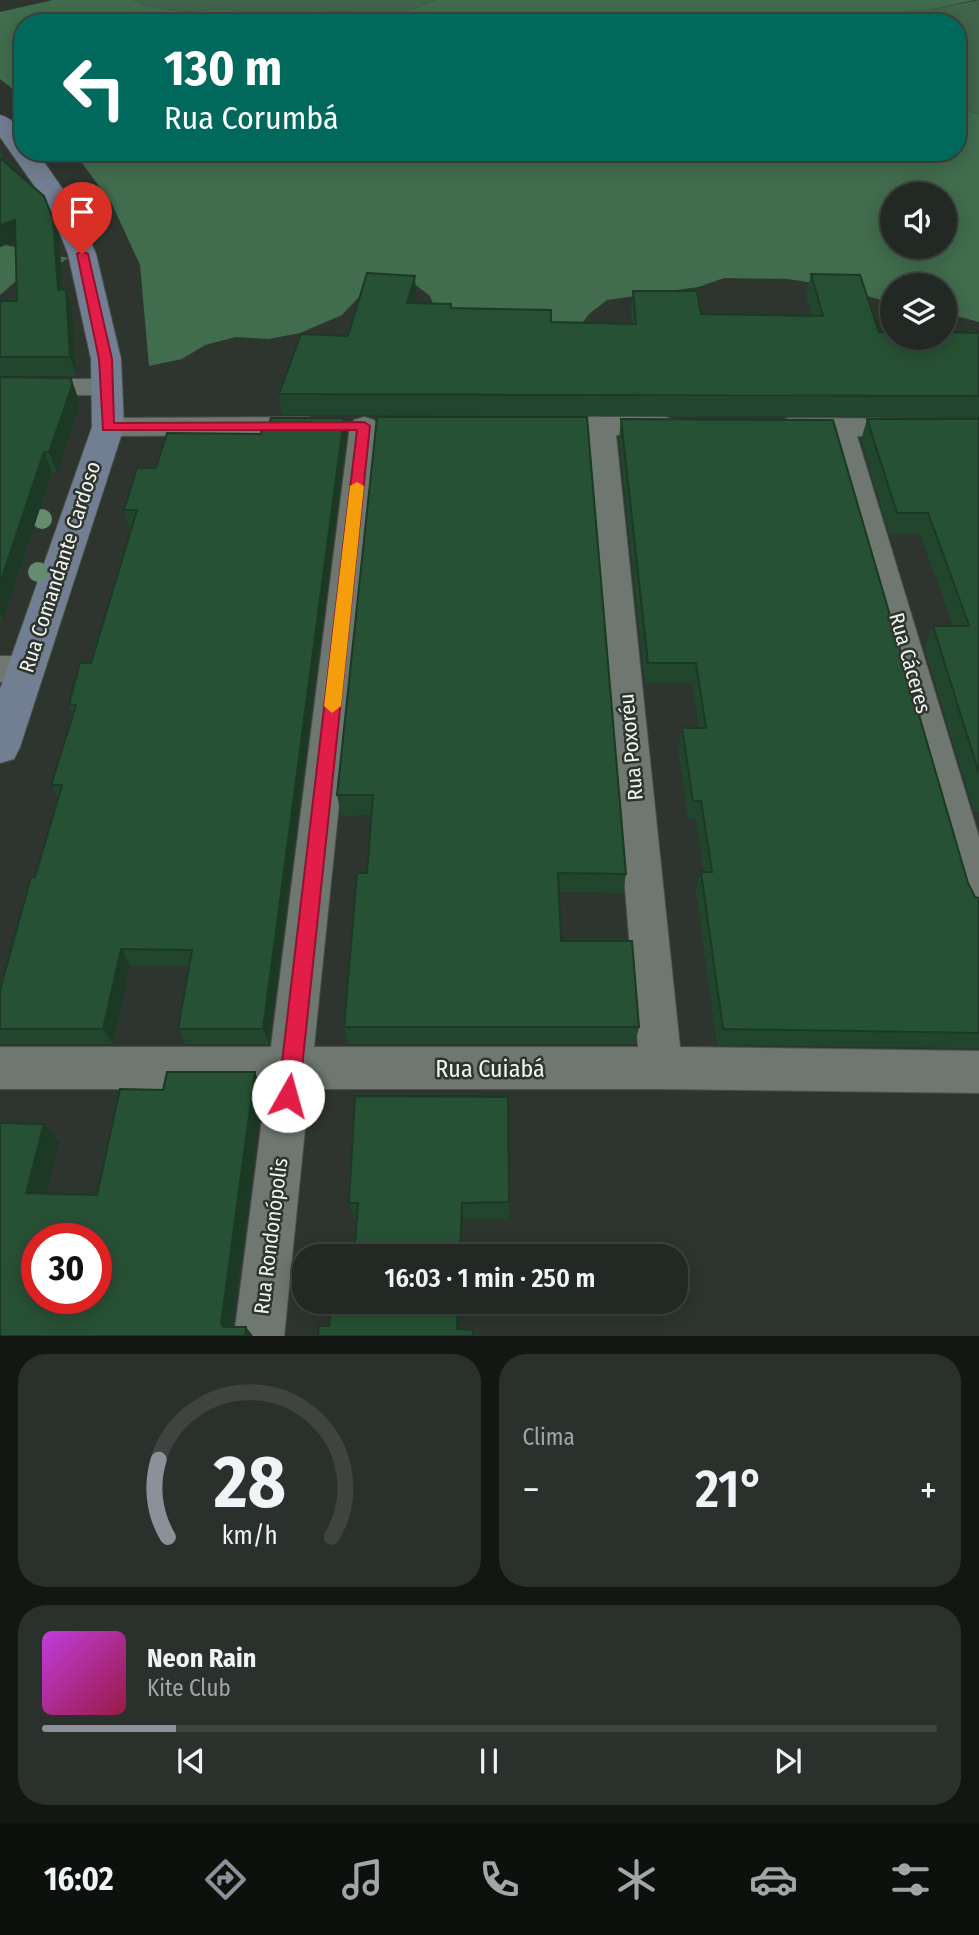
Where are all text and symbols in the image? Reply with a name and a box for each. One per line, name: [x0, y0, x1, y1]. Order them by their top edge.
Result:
text: 130 m: [164, 39, 282, 98]
icon: left: [49, 42, 140, 133]
text: Rua Corumbá: [164, 99, 339, 137]
pin: [52, 182, 112, 254]
map controls: [880, 182, 957, 350]
button: sound: [880, 182, 957, 259]
icon: arrive: [63, 193, 101, 231]
button: layers: [880, 273, 957, 350]
street label: Rua Comandante Cardoso: [14, 458, 106, 676]
street label: Rua Cáceres: [883, 610, 937, 716]
street label: Rua Poxoréu: [613, 693, 649, 801]
street label: Rua Cuiabá: [435, 1055, 545, 1083]
position arrow: [251, 1059, 325, 1133]
street label: Rua Rondonópolis: [249, 1156, 293, 1316]
speed limit sign: 30: [21, 1223, 112, 1314]
text: 16:03 · 1 min · 250 m: [385, 1263, 595, 1294]
text: Clima: [523, 1423, 575, 1451]
text: 28: [212, 1439, 285, 1526]
text: 21°: [695, 1458, 764, 1521]
text: −: [523, 1467, 540, 1513]
text: +: [920, 1467, 937, 1513]
text: km/h: [221, 1520, 277, 1550]
text: Neon Rain: [147, 1643, 256, 1674]
text: Kite Club: [147, 1674, 231, 1702]
icon: previous: [172, 1742, 210, 1780]
icon: pause: [470, 1742, 508, 1780]
icon: next: [769, 1742, 807, 1780]
icon: directions: [201, 1855, 250, 1904]
icon: music: [338, 1855, 387, 1904]
icon: phone: [475, 1855, 524, 1904]
icon: climate: [612, 1855, 661, 1904]
icon: car: [749, 1855, 798, 1904]
icon: filters: [886, 1855, 935, 1904]
text: 16:02: [44, 1860, 114, 1898]

